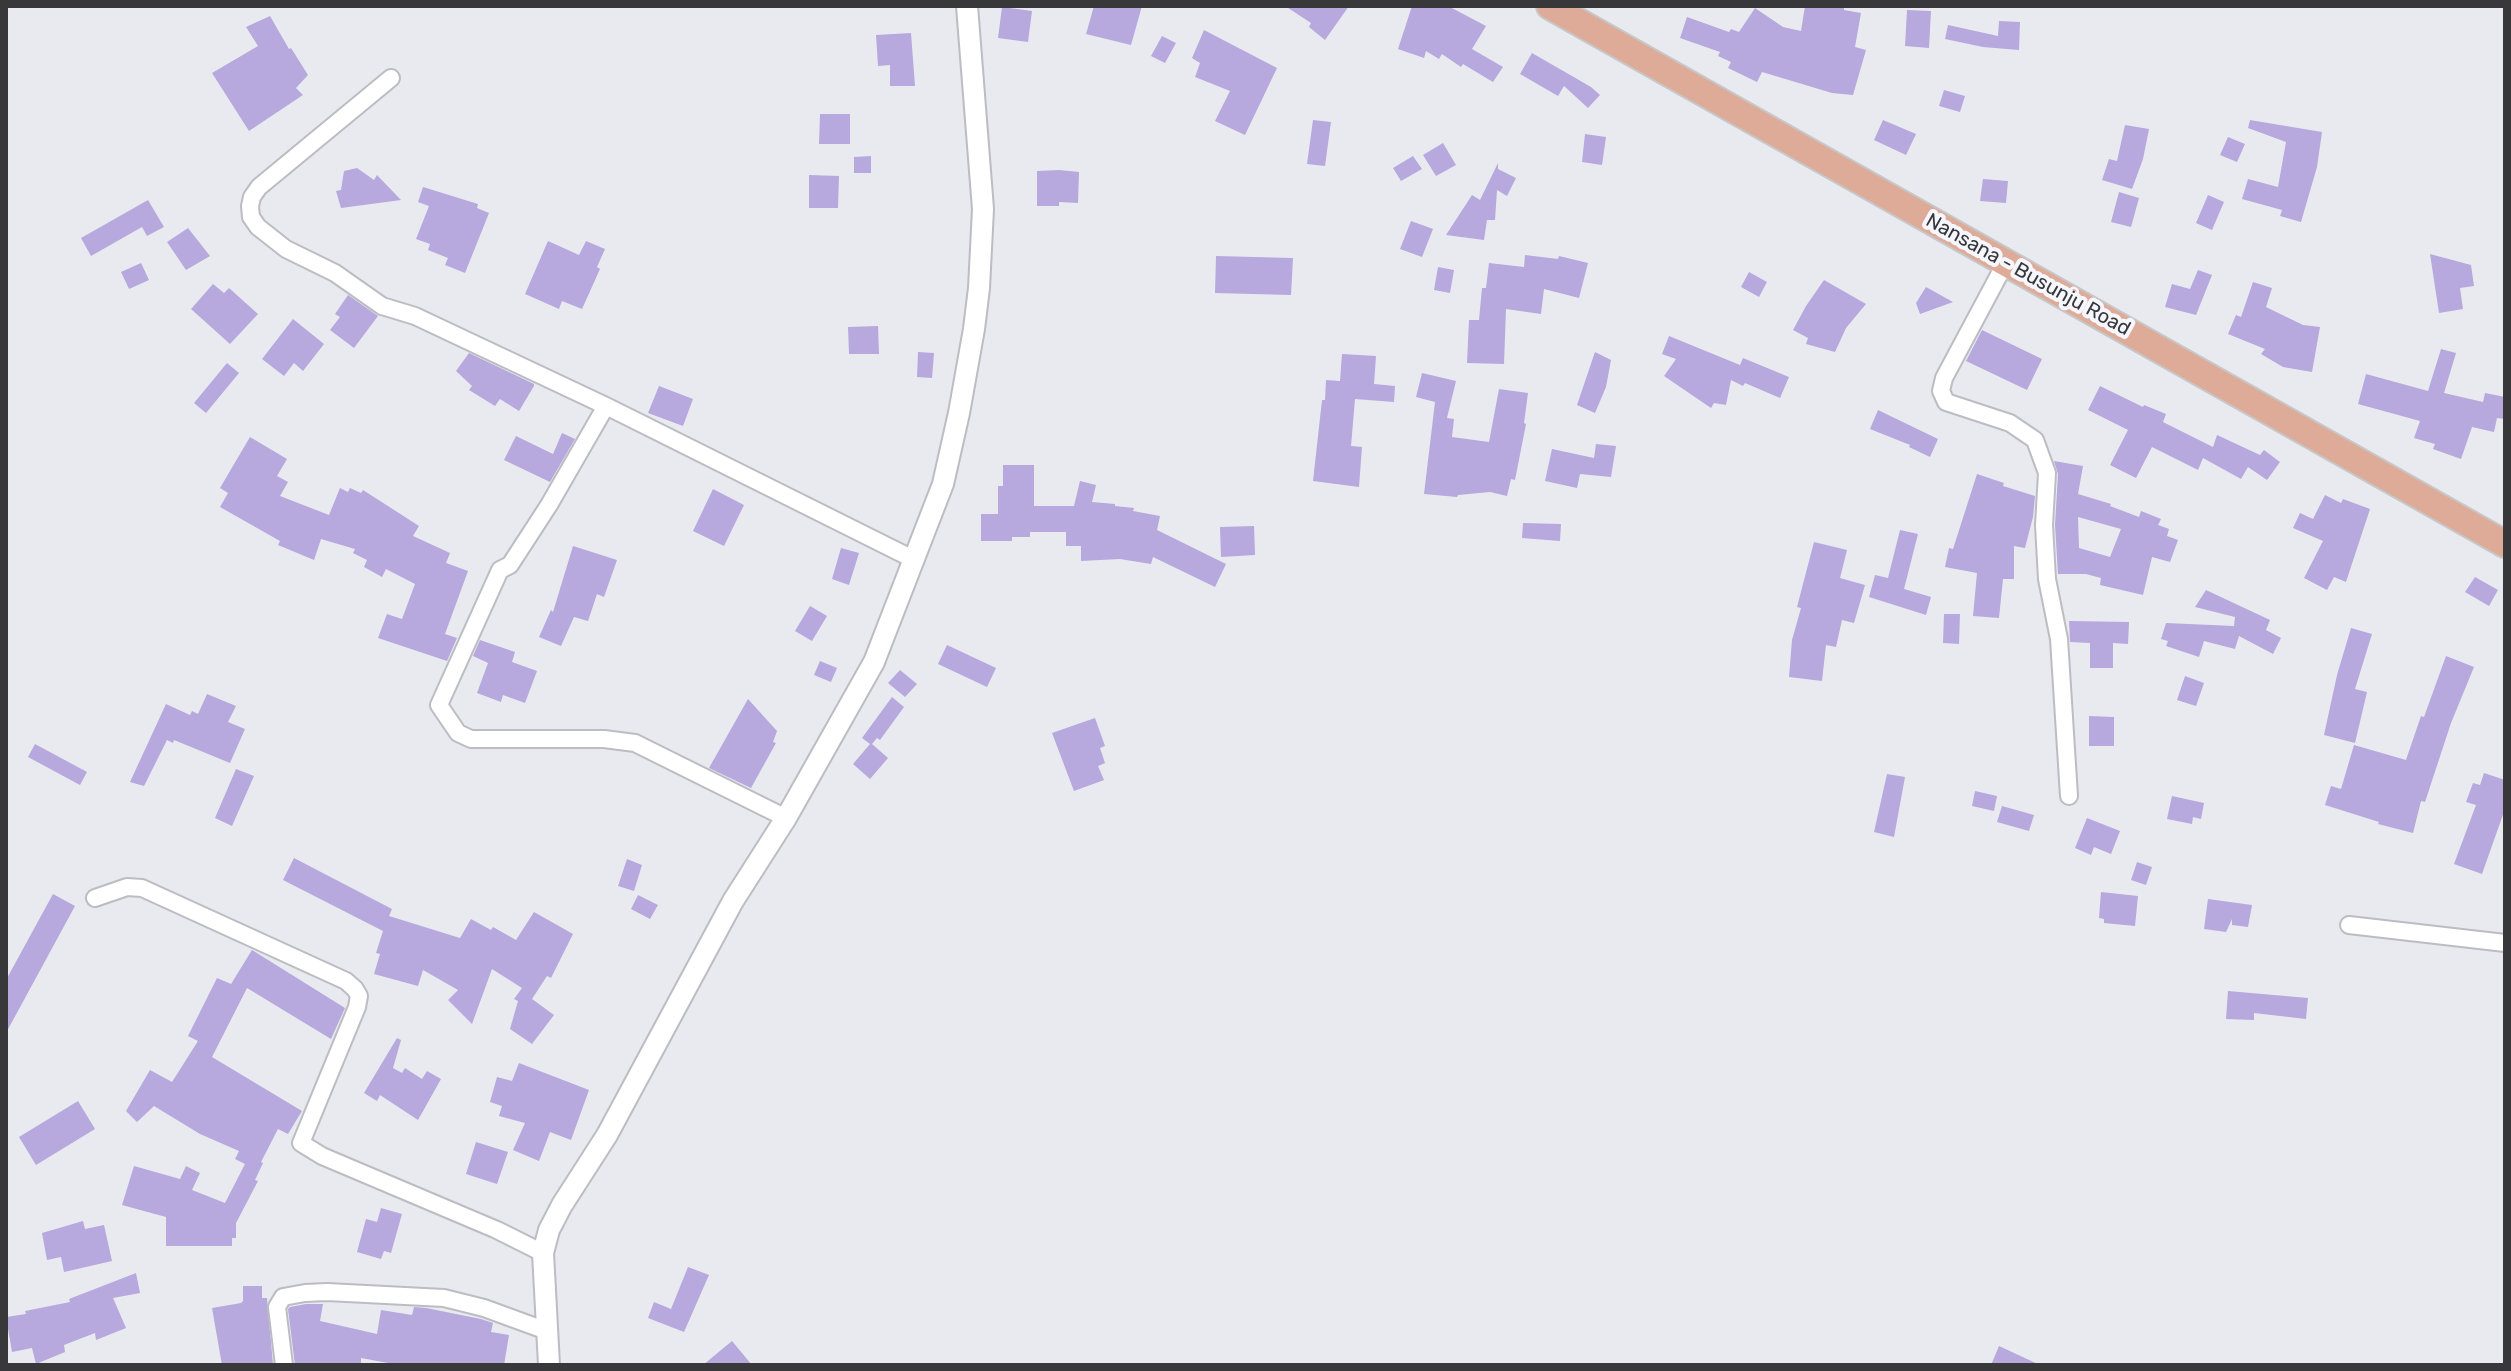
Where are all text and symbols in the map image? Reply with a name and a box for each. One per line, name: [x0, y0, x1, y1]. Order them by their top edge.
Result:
street label: Nansana - Busunju Road: [1922, 209, 2134, 341]

